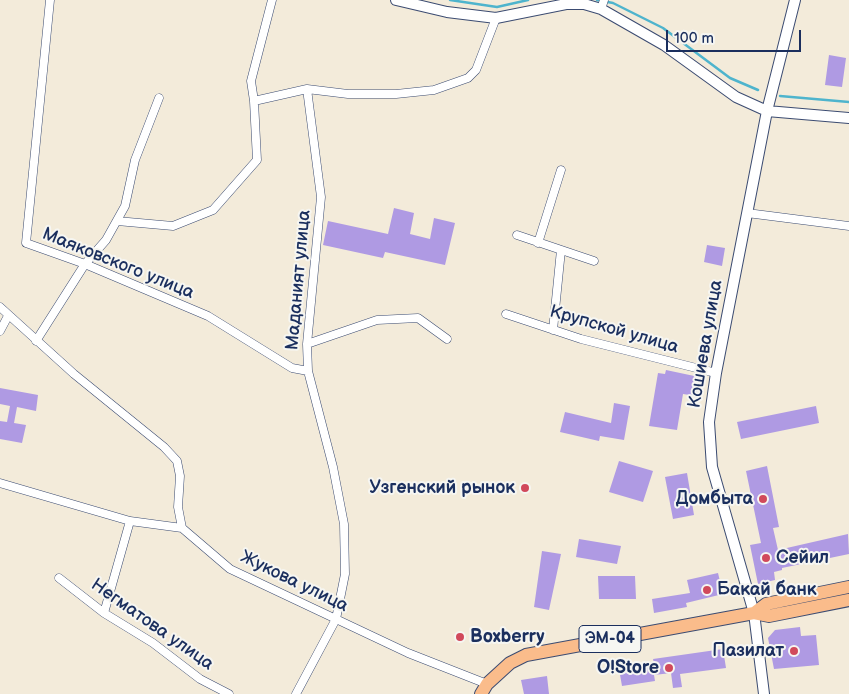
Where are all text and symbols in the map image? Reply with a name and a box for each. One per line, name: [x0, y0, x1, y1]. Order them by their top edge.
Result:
scale bar: [669, 20, 804, 52]
text: 100 m: [674, 29, 714, 48]
street label: Маданият улица: [282, 209, 316, 351]
street label: Маяковского улица: [39, 224, 197, 304]
street label: Кошиева улица: [684, 278, 728, 410]
street label: Крупской улица: [547, 301, 681, 359]
place label: Узгенский рынок: [369, 477, 515, 499]
marker: Узгенский рынок: [519, 482, 531, 494]
place label: Домбыта: [676, 488, 753, 510]
marker: Домбыта: [757, 493, 769, 505]
street label: Жукова улица: [236, 547, 352, 617]
place label: Сейил: [776, 547, 829, 569]
marker: Сейил: [760, 552, 772, 564]
street label: Негматова улица: [86, 575, 218, 675]
place label: Бакай банк: [717, 579, 817, 601]
marker: Бакай банк: [701, 584, 713, 596]
place label: Boxberry: [470, 626, 545, 648]
road number: ЭМ-04: [579, 626, 641, 652]
marker: Boxberry: [454, 631, 466, 643]
place label: Пазилат: [712, 640, 784, 662]
marker: Пазилат: [788, 645, 800, 657]
place label: O!Store: [597, 657, 659, 679]
marker: O!Store: [663, 662, 675, 674]

